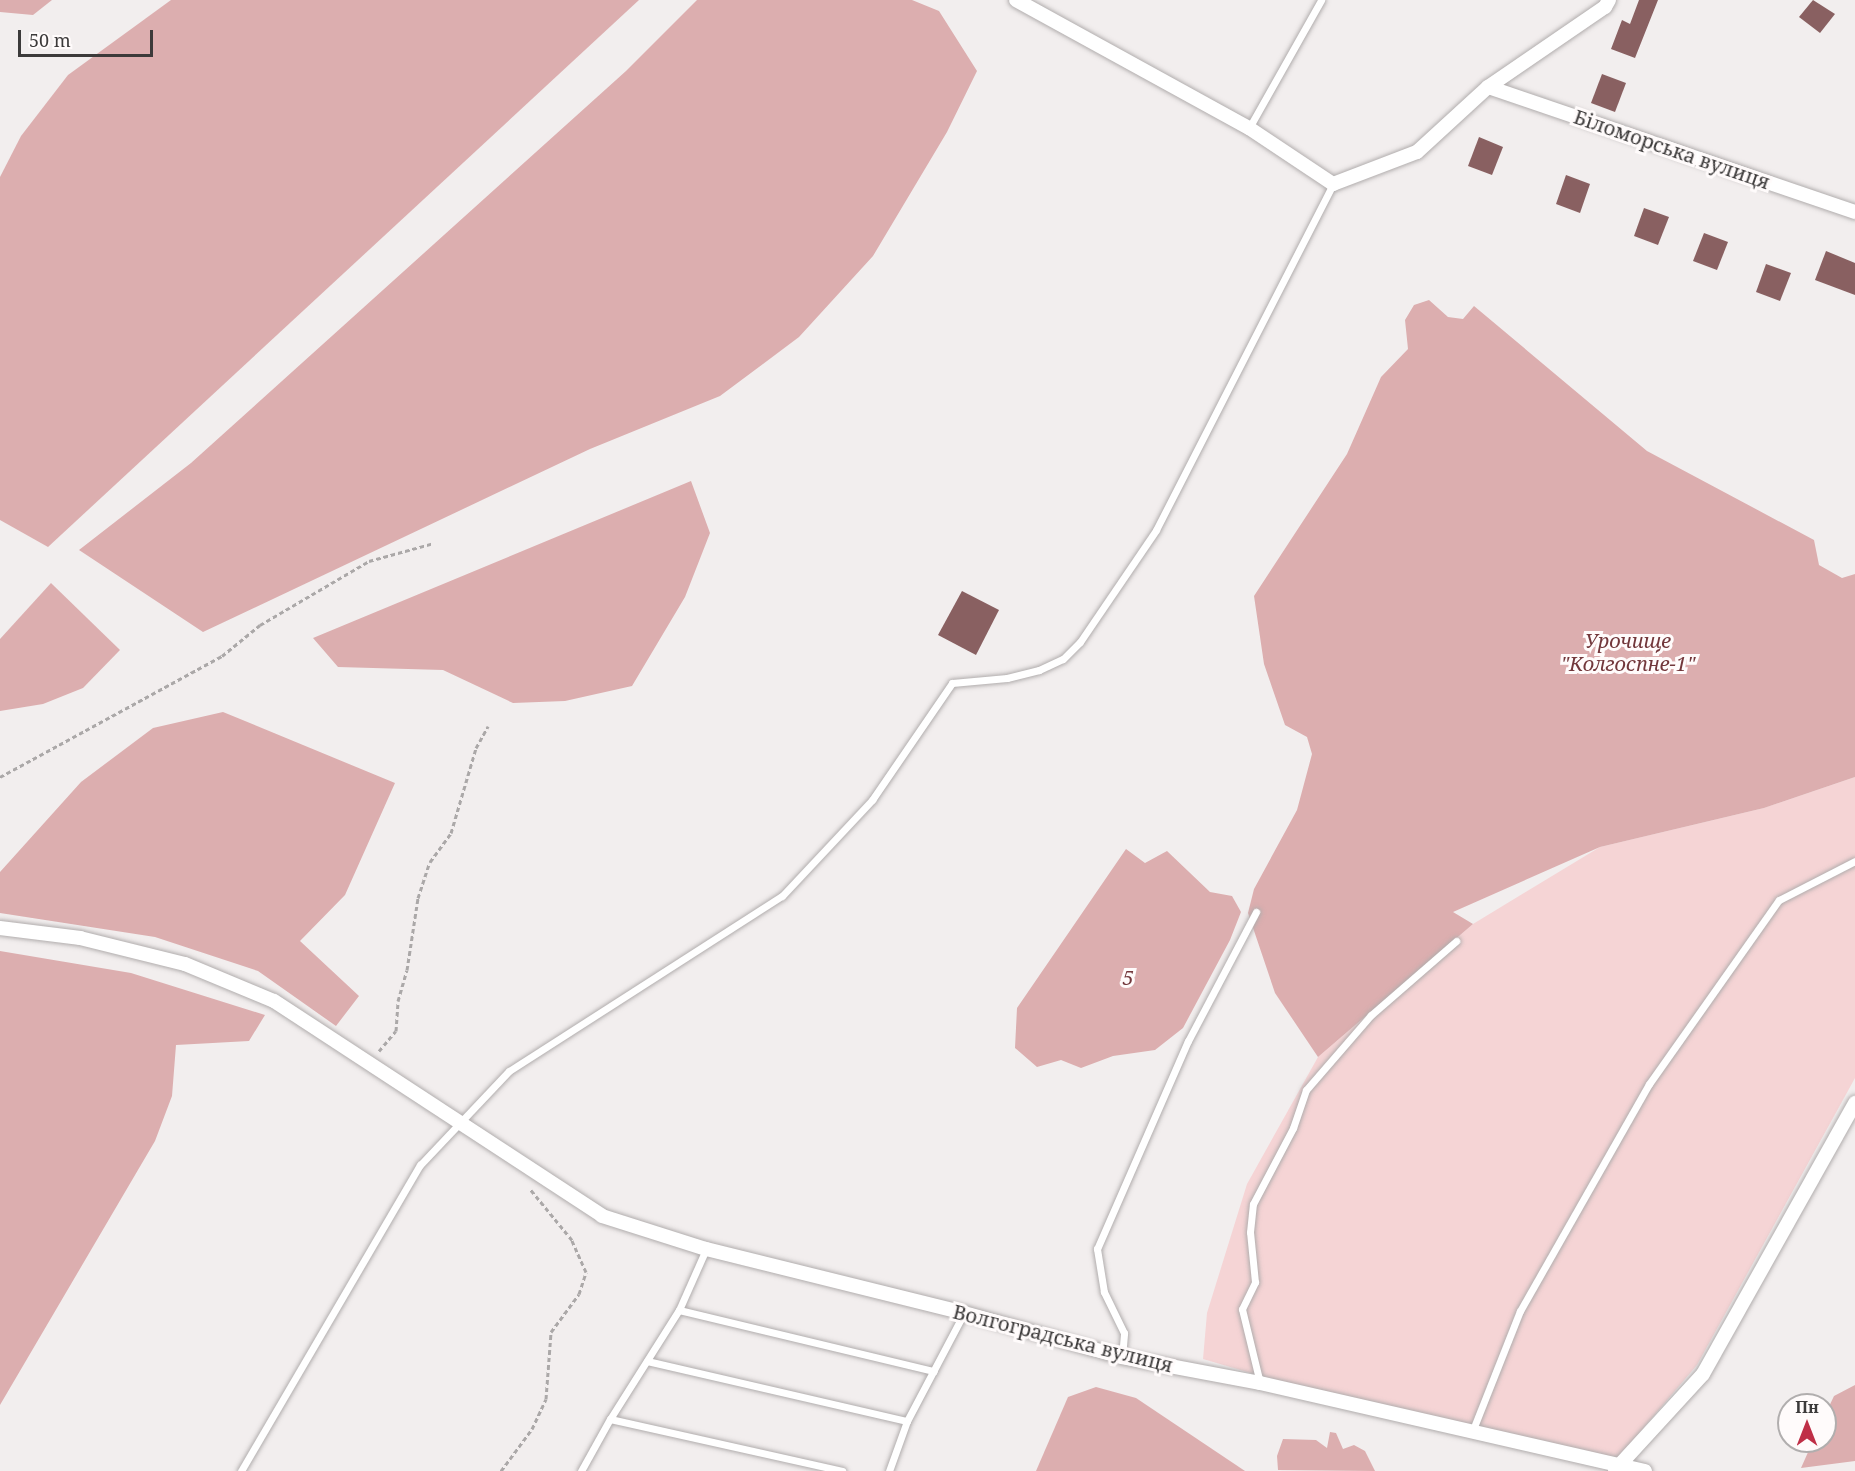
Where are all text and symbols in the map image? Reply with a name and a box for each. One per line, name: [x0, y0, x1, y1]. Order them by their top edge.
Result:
scale bar: [21, 18, 156, 56]
text: 50 m: [29, 28, 71, 52]
street label: Біломорська вулиця: [1571, 104, 1773, 194]
park label: Урочище "Колгоспне-1": [1561, 628, 1695, 675]
park label: 5: [1122, 965, 1134, 989]
street label: Волгоградська вулиця: [951, 1299, 1175, 1377]
north arrow: [1777, 1393, 1837, 1453]
text: Пн: [1795, 1396, 1819, 1418]

